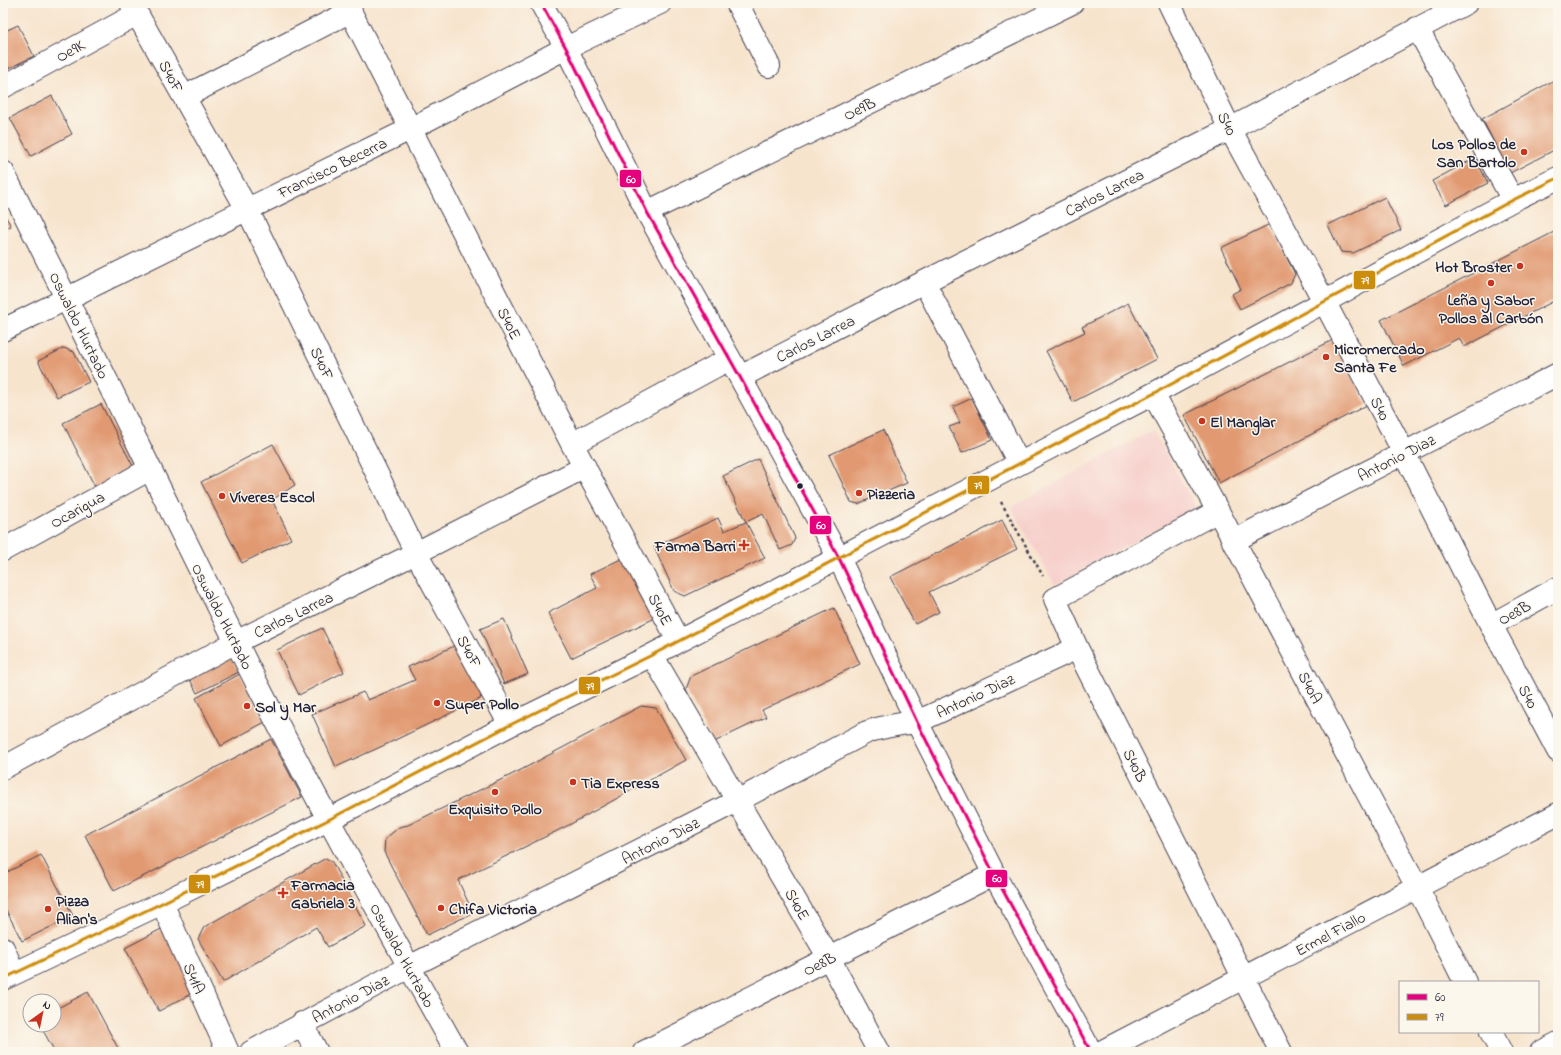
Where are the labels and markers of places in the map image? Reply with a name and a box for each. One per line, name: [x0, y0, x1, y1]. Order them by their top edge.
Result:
place label: Los Pollos de San Bartolo: [1431, 133, 1517, 175]
marker: Los Pollos de San Bartolo: [1519, 147, 1529, 157]
place label: Hot Broster: [1435, 256, 1513, 280]
marker: Hot Broster: [1515, 261, 1525, 271]
marker: Leña y Sabor Pollos al Carbón: [1486, 278, 1496, 288]
place label: Leña y Sabor Pollos al Carbón: [1439, 289, 1543, 331]
place label: Micromercado Santa Fe: [1334, 338, 1425, 380]
marker: Micromercado Santa Fe: [1321, 352, 1331, 362]
place label: El Manglar: [1210, 411, 1277, 436]
marker: El Manglar: [1197, 416, 1207, 426]
unlabelled marker: [795, 481, 805, 491]
place label: Pizzeria: [867, 483, 916, 507]
place label: Víveres Escol: [229, 486, 315, 510]
marker: Pizzeria: [854, 488, 864, 498]
marker: Víveres Escol: [217, 491, 227, 501]
place label: Farma Barri: [654, 535, 736, 559]
marker: Farma Barri: [739, 540, 749, 550]
place label: Super Pollo: [445, 693, 519, 717]
place label: Sol y Mar: [255, 696, 317, 721]
marker: Super Pollo: [432, 698, 442, 708]
marker: Sol y Mar: [242, 701, 252, 711]
place label: Tia Express: [581, 772, 660, 796]
marker: Tia Express: [568, 777, 578, 787]
marker: Exquisito Pollo: [490, 787, 500, 797]
place label: Exquisito Pollo: [448, 798, 542, 822]
place label: Farmacia Gabriela 3: [290, 874, 355, 916]
marker: Farmacia Gabriela 3: [278, 888, 288, 898]
place label: Pizza Alian's: [56, 890, 98, 932]
place label: Chifa Victoria: [449, 898, 537, 922]
marker: Chifa Victoria: [436, 903, 446, 913]
marker: Pizza Alian's: [43, 904, 53, 914]

